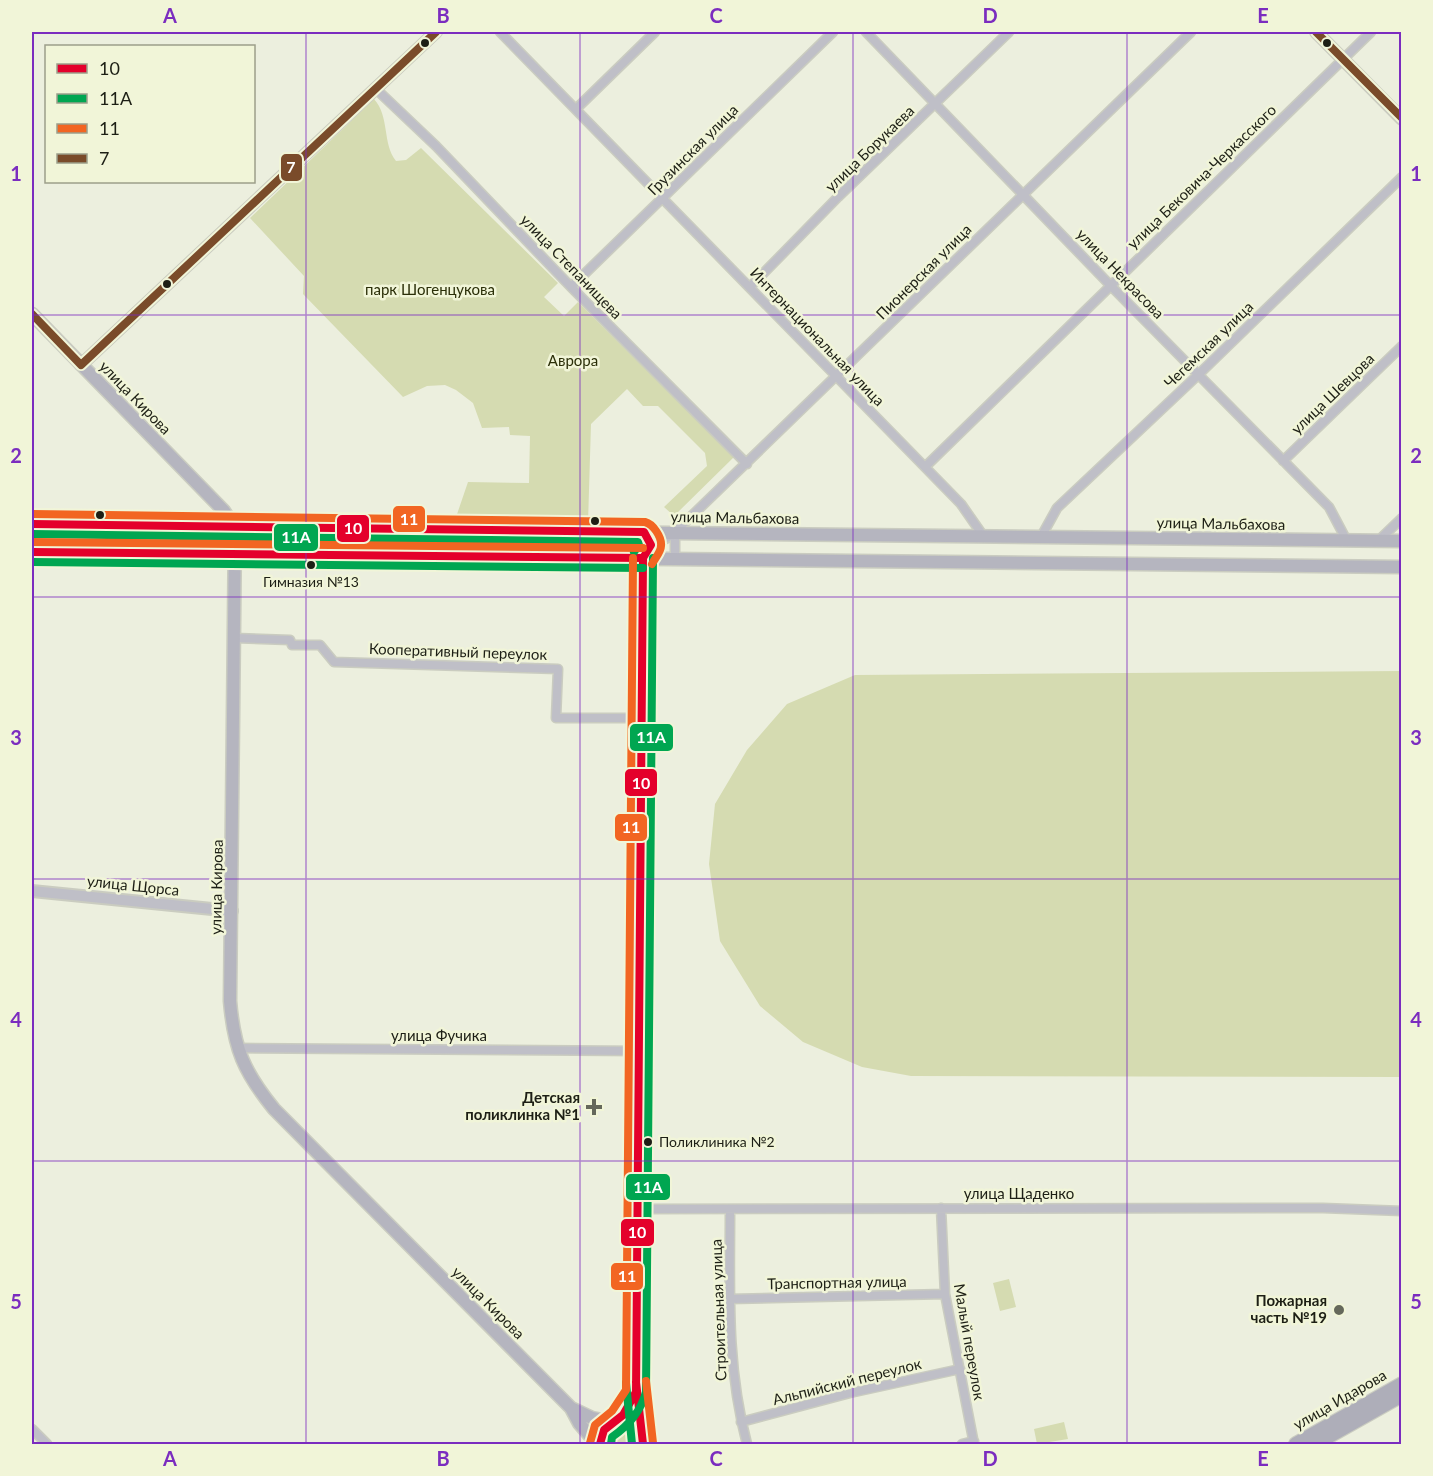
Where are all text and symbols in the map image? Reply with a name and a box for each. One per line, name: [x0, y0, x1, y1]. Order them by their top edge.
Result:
text: A: [162, 3, 177, 27]
text: B: [436, 3, 450, 27]
text: C: [709, 3, 723, 27]
text: D: [982, 3, 998, 27]
text: E: [1257, 3, 1269, 27]
unlabelled marker: [419, 37, 431, 49]
unlabelled marker: [1321, 37, 1333, 49]
legend: [45, 45, 255, 183]
text: 10: [99, 57, 120, 79]
text: 11А: [99, 87, 133, 109]
street label: Грузинская улица: [643, 100, 741, 198]
street label: улица Бековича-Черкасского: [1123, 100, 1280, 252]
street label: улица Борукаева: [821, 101, 917, 195]
text: 11: [99, 117, 120, 139]
text: 7: [99, 147, 109, 169]
line badge: 7: [280, 153, 303, 182]
text: 7: [286, 157, 296, 176]
text: 1: [10, 161, 22, 185]
text: 1: [1410, 161, 1422, 185]
street label: улица Степанищева: [517, 210, 626, 322]
street label: Пионерская улица: [872, 220, 975, 323]
street label: улица Некрасова: [1073, 225, 1168, 322]
street label: Интернациональная улица: [747, 263, 889, 409]
unlabelled marker: [161, 278, 173, 290]
park label: парк Шогенцукова: [365, 280, 495, 298]
street label: Чегемская улица: [1160, 297, 1256, 391]
street label: улица Шевцова: [1287, 349, 1378, 437]
park label: Аврора: [548, 351, 598, 369]
street label: улица Кирова: [96, 357, 175, 438]
text: 2: [10, 443, 22, 467]
text: 2: [1410, 443, 1422, 467]
line badge: 11: [392, 505, 426, 533]
street label: улица Мальбахова: [671, 507, 800, 527]
unlabelled marker: [94, 509, 106, 521]
text: 11: [400, 509, 418, 528]
street label: улица Мальбахова: [1157, 513, 1286, 533]
line badge: 10: [336, 514, 370, 543]
unlabelled marker: [589, 515, 601, 527]
text: 10: [344, 518, 362, 537]
line badge: 11А: [273, 523, 319, 552]
text: 11А: [281, 527, 312, 546]
marker: Гимназия №13: [305, 559, 317, 571]
place label: Гимназия №13: [263, 573, 359, 590]
street label: Кооперативный переулок: [369, 639, 548, 663]
line badge: 11А: [629, 723, 674, 752]
text: 3: [10, 725, 22, 749]
text: 3: [1410, 725, 1422, 749]
text: 11А: [636, 727, 667, 746]
line badge: 10: [624, 768, 658, 797]
text: 10: [632, 773, 650, 792]
line badge: 11: [614, 813, 648, 842]
text: 11: [622, 817, 640, 836]
street label: улица Кирова: [206, 839, 226, 935]
street label: улица Щорса: [86, 871, 180, 899]
text: 4: [10, 1007, 22, 1031]
text: 4: [1410, 1007, 1422, 1031]
street label: улица Фучика: [391, 1026, 487, 1044]
place label: Детская поликлинка №1: [465, 1088, 580, 1123]
marker: Детская поликлинка №1: [585, 1098, 603, 1116]
place label: Поликлиника №2: [659, 1133, 775, 1150]
marker: Поликлиника №2: [642, 1136, 654, 1148]
line badge: 11А: [625, 1173, 671, 1201]
text: 11А: [633, 1177, 664, 1196]
street label: улица Щаденко: [964, 1184, 1074, 1202]
line badge: 10: [620, 1218, 655, 1247]
text: 10: [628, 1222, 646, 1241]
street label: Строительная улица: [707, 1239, 729, 1381]
street label: улица Кирова: [449, 1262, 529, 1342]
line badge: 11: [610, 1262, 644, 1291]
text: 11: [618, 1266, 636, 1285]
street label: Транспортная улица: [767, 1272, 907, 1292]
street label: Малый переулок: [951, 1282, 989, 1402]
text: 5: [10, 1289, 22, 1313]
text: 5: [1410, 1289, 1422, 1313]
place label: Пожарная часть №19: [1251, 1291, 1327, 1326]
marker: Пожарная часть №19: [1332, 1303, 1346, 1317]
street label: Альпийский переулок: [771, 1354, 923, 1408]
street label: улица Идарова: [1290, 1365, 1389, 1433]
text: A: [162, 1446, 177, 1470]
text: B: [436, 1446, 450, 1470]
text: C: [709, 1446, 723, 1470]
text: D: [982, 1446, 998, 1470]
text: E: [1257, 1446, 1269, 1470]

